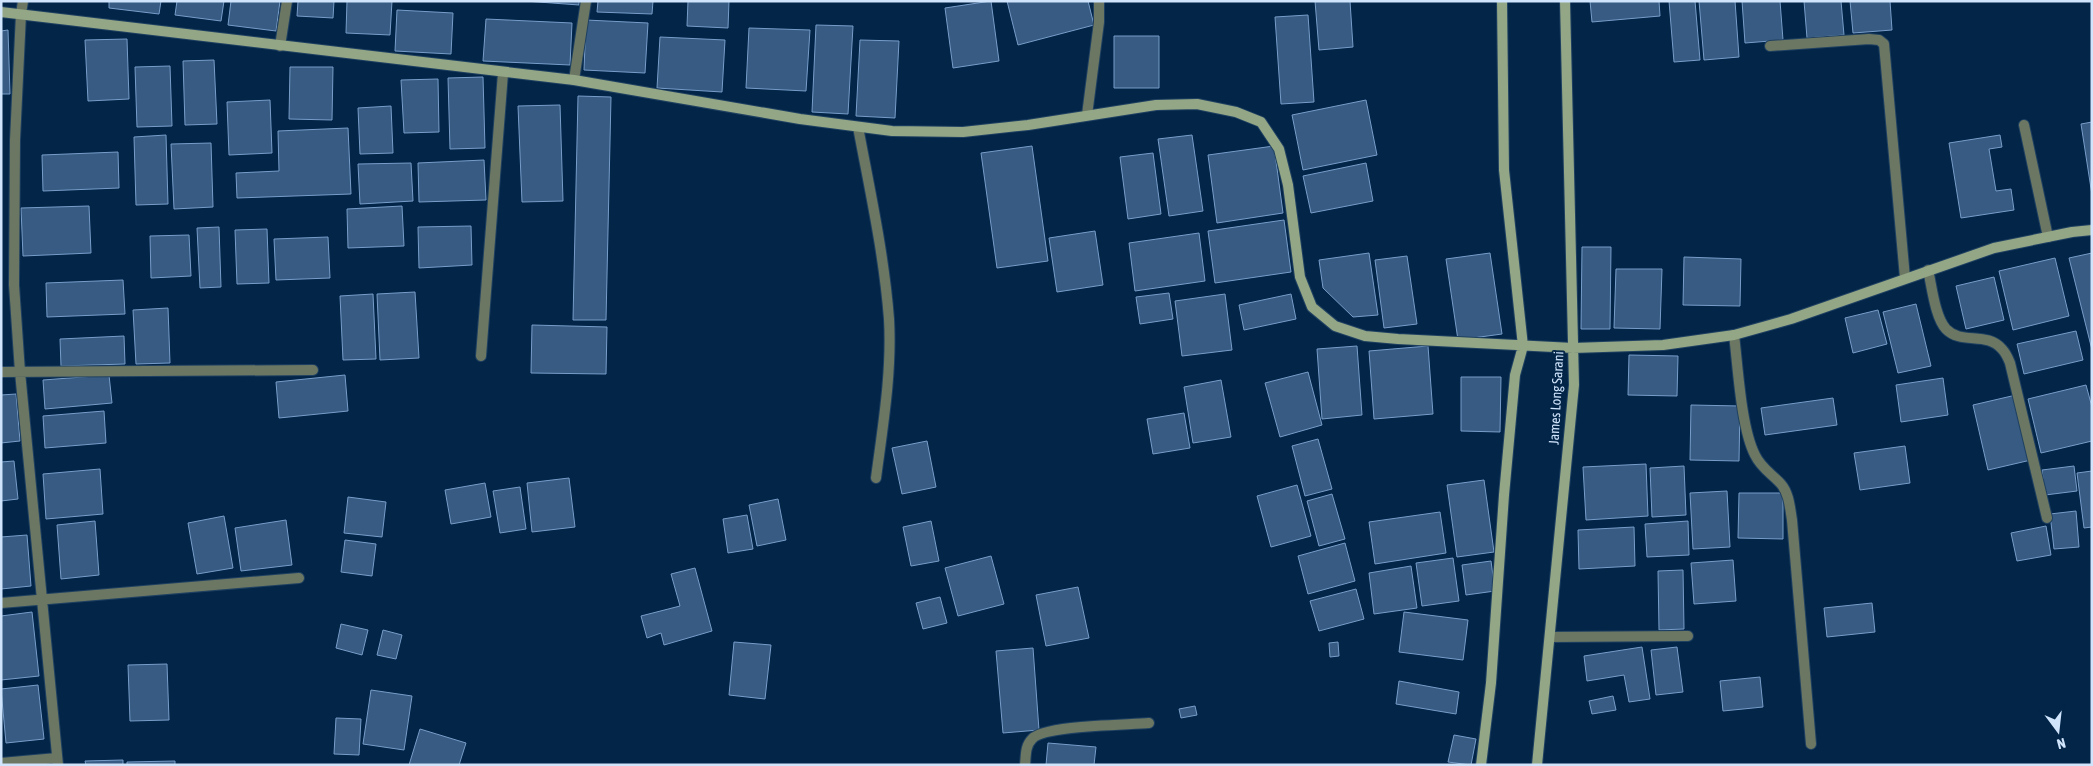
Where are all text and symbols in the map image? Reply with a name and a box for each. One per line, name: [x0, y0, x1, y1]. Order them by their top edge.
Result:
street label: James Long Sarani: [1546, 351, 1566, 445]
north arrow: [2033, 706, 2083, 756]
text: N: [2055, 735, 2067, 752]

